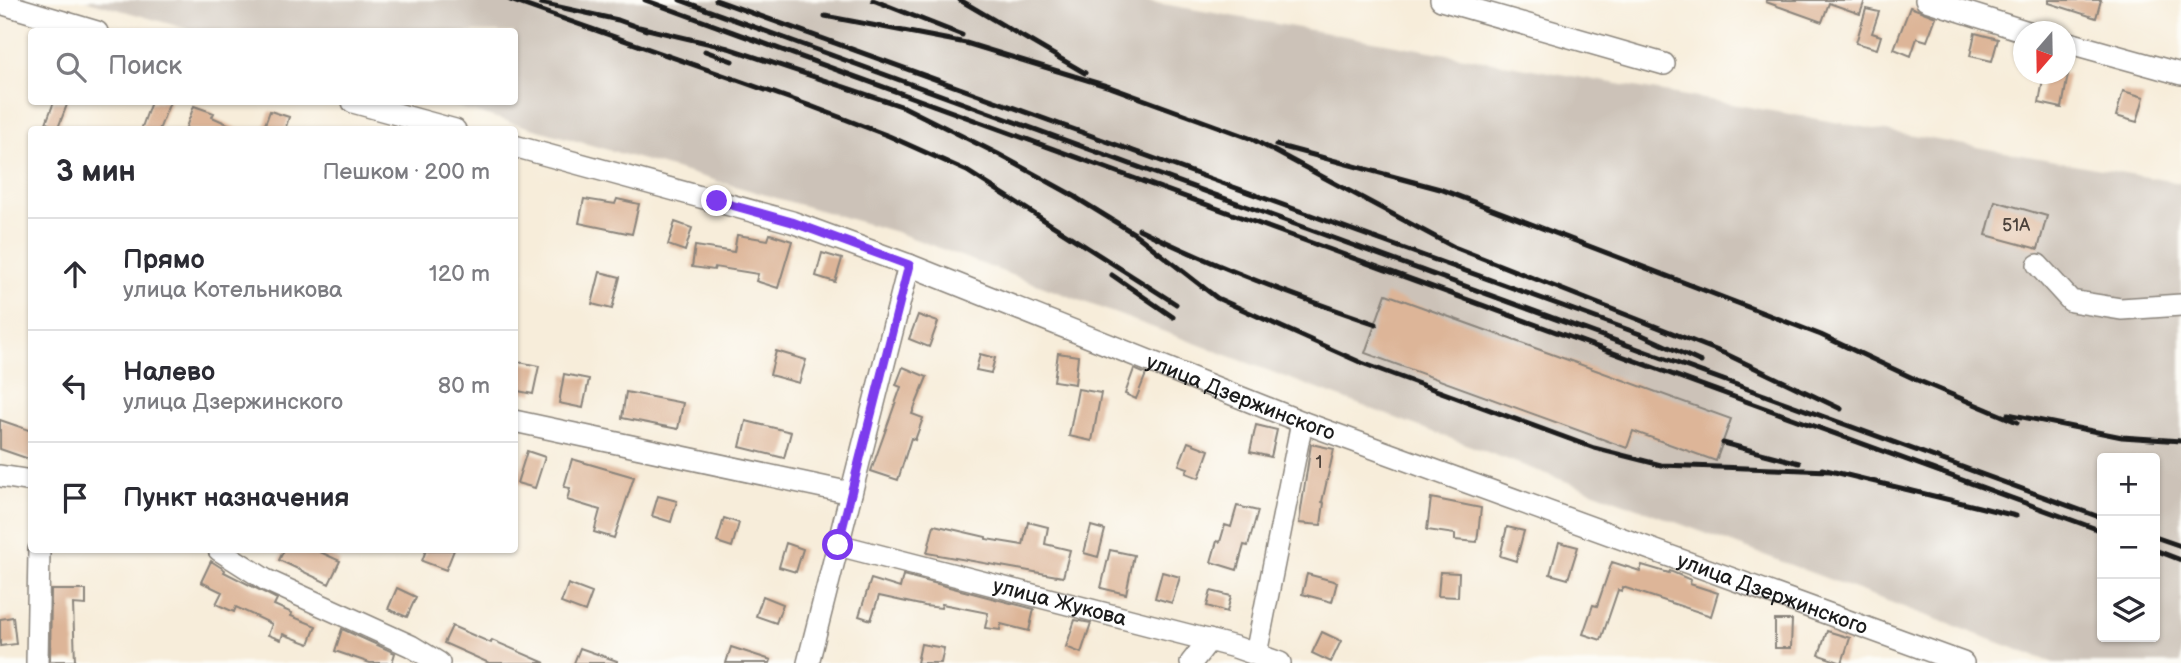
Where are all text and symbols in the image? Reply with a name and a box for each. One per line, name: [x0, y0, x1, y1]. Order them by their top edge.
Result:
north arrow: [2013, 21, 2076, 84]
search box: [28, 28, 518, 105]
icon: search: [52, 48, 90, 86]
text: Поиск: [108, 51, 182, 82]
text: 3 мин: [56, 154, 136, 190]
text: Пешком · 200 m: [322, 158, 490, 186]
route end: [701, 185, 732, 216]
house number: 51А: [2002, 215, 2030, 236]
text: Прямо: [123, 245, 205, 276]
icon: ahead: [56, 255, 94, 293]
text: 120 m: [429, 260, 490, 288]
text: улица Котельникова: [123, 276, 343, 304]
street label: улица Дзержинского: [1143, 349, 1339, 446]
text: Налево: [123, 357, 215, 388]
icon: left: [56, 367, 94, 405]
text: 80 m: [438, 372, 490, 400]
text: улица Дзержинского: [123, 388, 343, 416]
house number: 1: [1316, 452, 1322, 473]
map controls: [2097, 453, 2160, 642]
button: +: [2097, 453, 2160, 516]
icon: arrive: [56, 479, 94, 517]
text: Пункт назначения: [123, 483, 349, 514]
button: −: [2097, 516, 2160, 579]
route start: [822, 529, 853, 560]
street label: улица Дзержинского: [1674, 548, 1871, 640]
street label: улица Жукова: [990, 573, 1130, 632]
button: layers: [2097, 579, 2160, 642]

